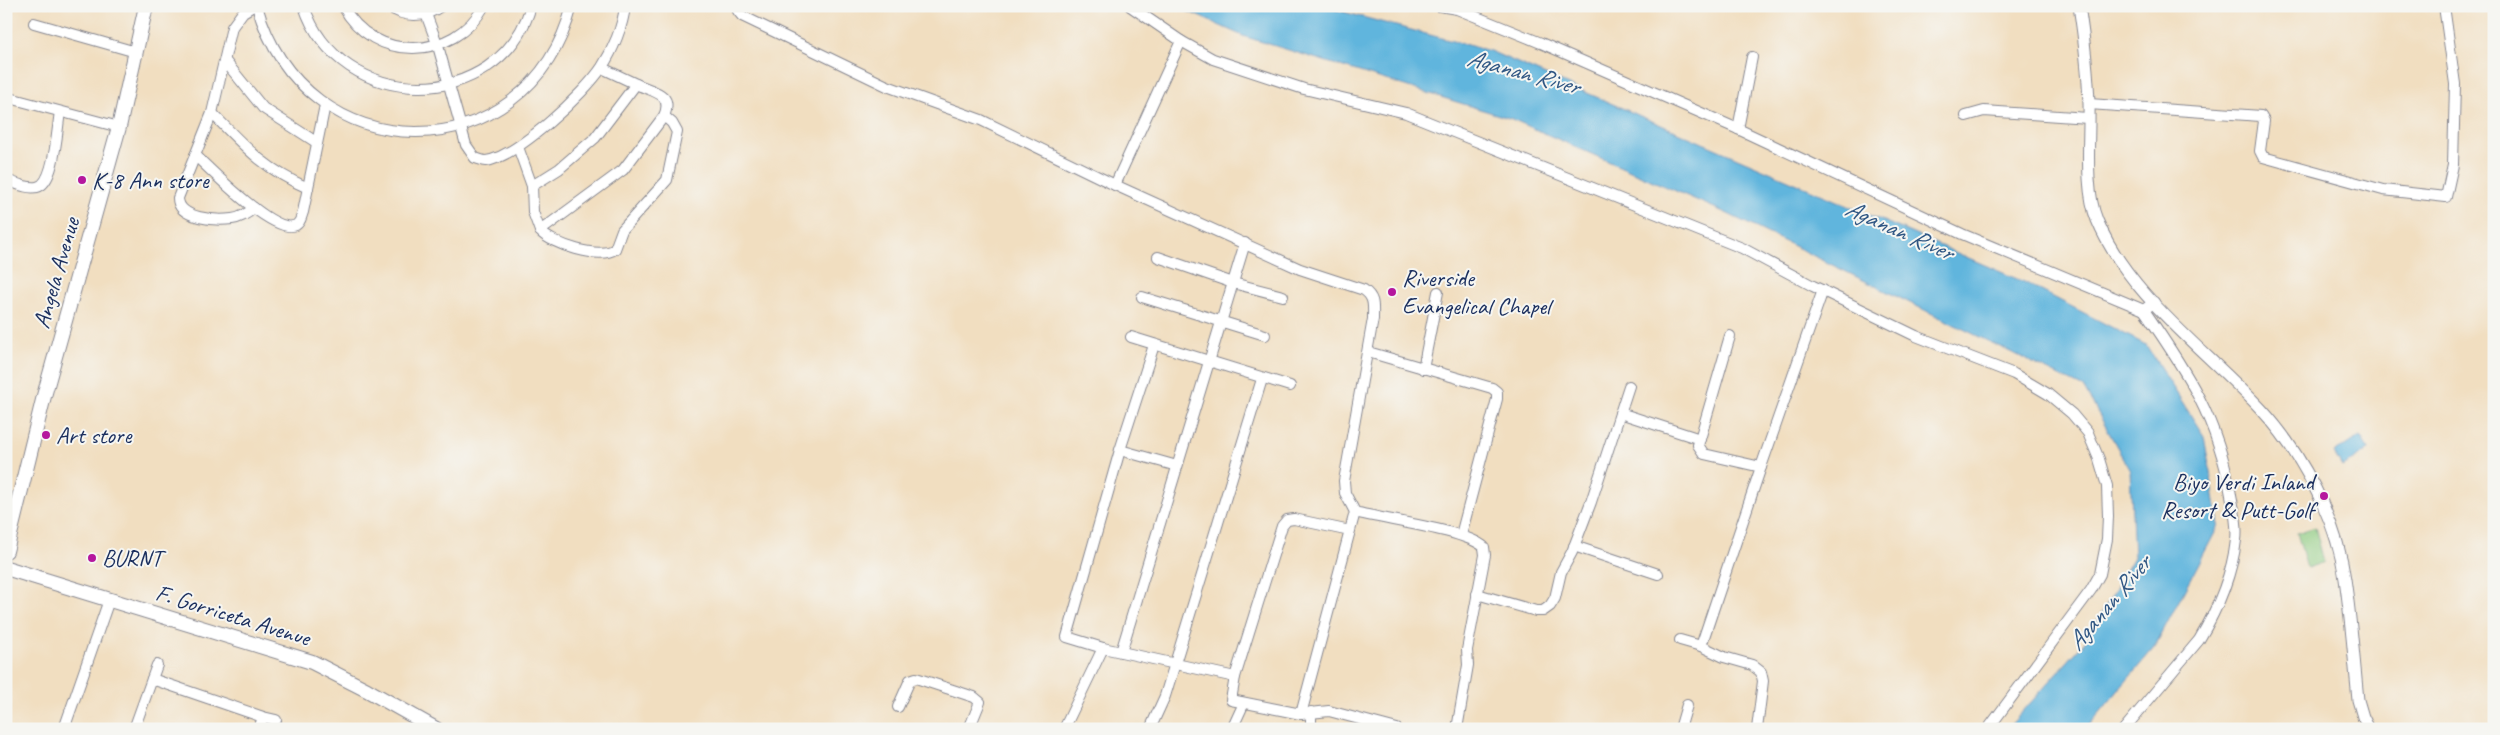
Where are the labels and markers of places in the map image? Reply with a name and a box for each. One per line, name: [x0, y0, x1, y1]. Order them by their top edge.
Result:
place label: K-8 Ann store: [92, 165, 211, 195]
marker: K-8 Ann store: [76, 174, 88, 186]
place label: Riverside Evangelical Chapel: [1402, 263, 1554, 321]
marker: Riverside Evangelical Chapel: [1386, 286, 1398, 298]
place label: Art store: [56, 420, 133, 450]
marker: Art store: [40, 429, 52, 441]
place label: Biyo Verdi Inland Resort & Putt-Golf: [2161, 467, 2319, 525]
marker: Biyo Verdi Inland Resort & Putt-Golf: [2318, 490, 2330, 502]
place label: BURNT: [102, 543, 167, 573]
marker: BURNT: [86, 552, 98, 564]

